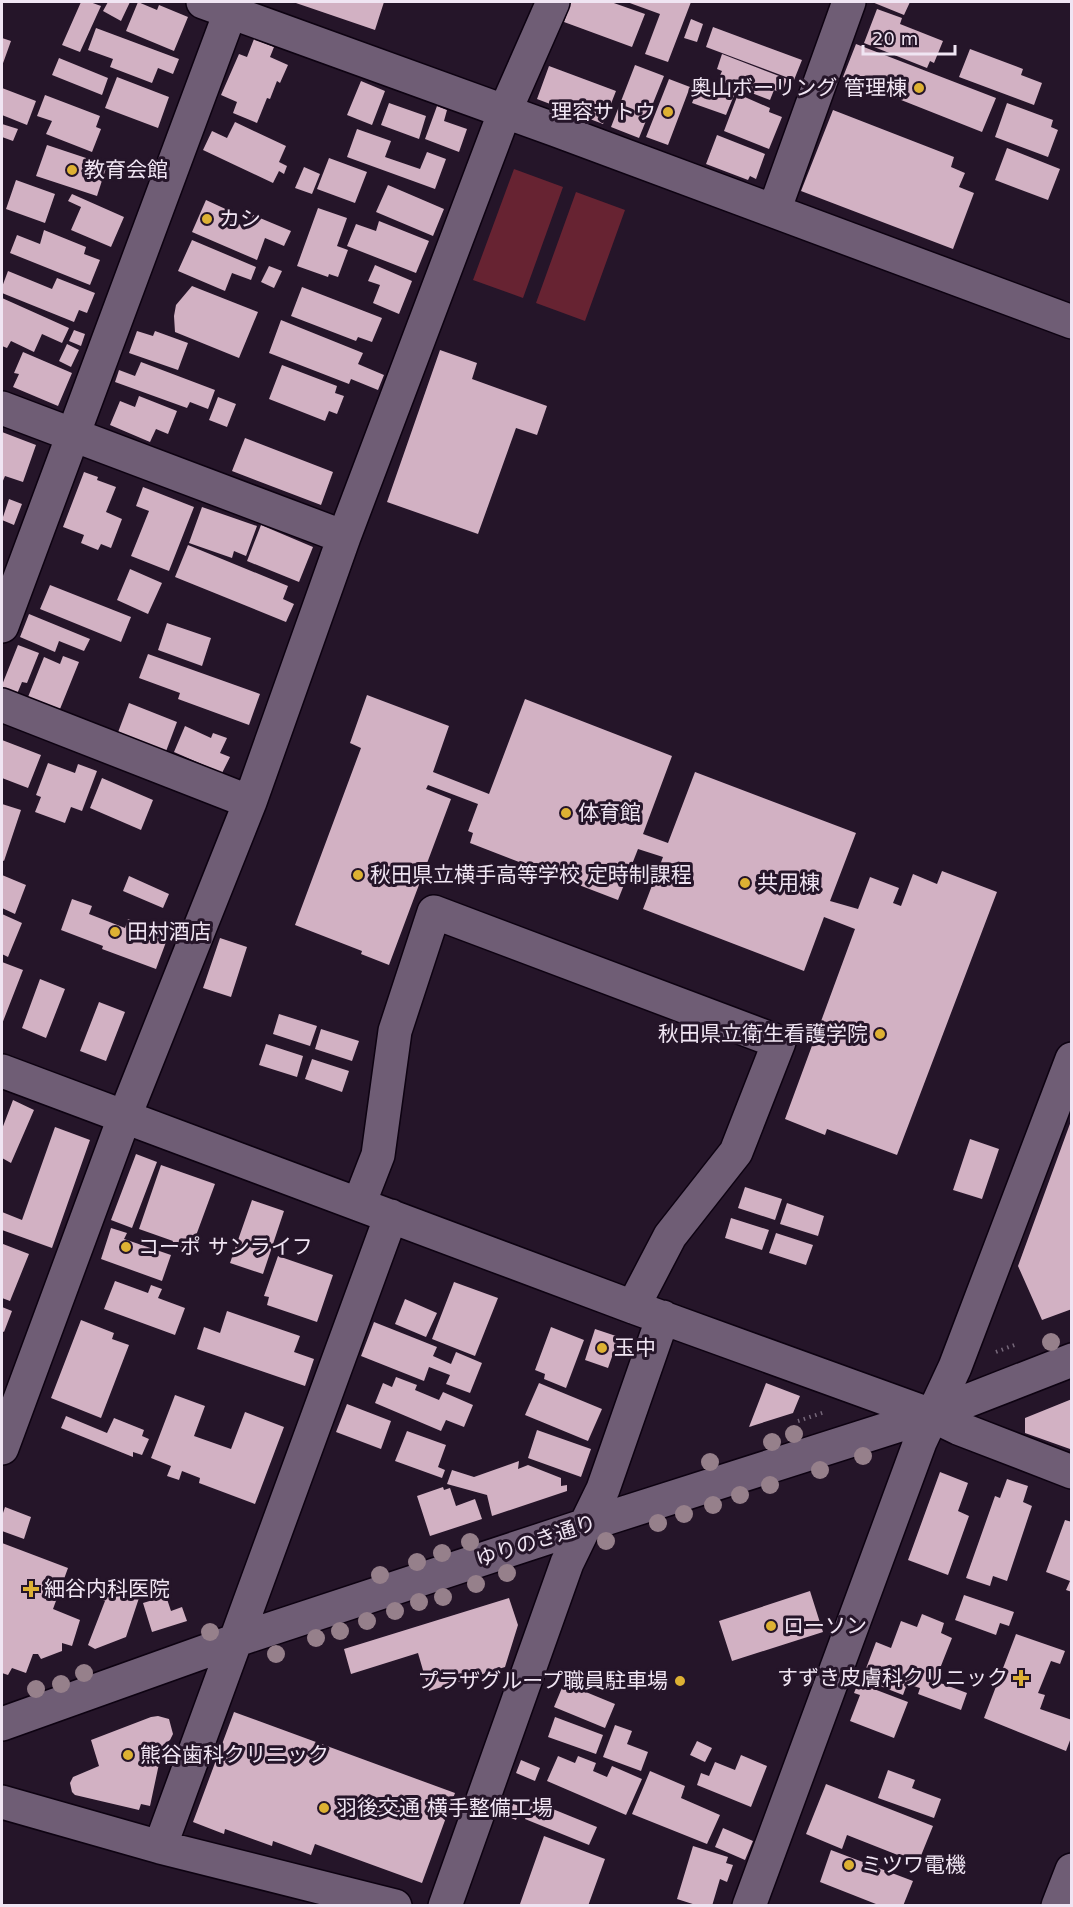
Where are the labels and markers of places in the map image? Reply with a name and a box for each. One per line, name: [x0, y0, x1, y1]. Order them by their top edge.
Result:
place label: 奥山ボーリング 管理棟: [690, 76, 907, 100]
marker: 奥山ボーリング 管理棟: [912, 81, 926, 95]
place label: 理容サトウ: [551, 100, 656, 124]
marker: 理容サトウ: [661, 105, 675, 119]
place label: 教育会館: [84, 158, 168, 182]
marker: 教育会館: [65, 163, 79, 177]
place label: カシ: [219, 207, 261, 231]
marker: カシ: [200, 212, 214, 226]
place label: 体育館: [578, 801, 641, 825]
marker: 体育館: [559, 806, 573, 820]
place label: 秋田県立横手高等学校 定時制課程: [370, 863, 692, 887]
marker: 秋田県立横手高等学校 定時制課程: [351, 868, 365, 882]
place label: 共用棟: [757, 871, 820, 895]
marker: 共用棟: [738, 876, 752, 890]
place label: 田村酒店: [127, 920, 211, 944]
marker: 田村酒店: [108, 925, 122, 939]
place label: 秋田県立衛生看護学院: [658, 1022, 868, 1046]
marker: 秋田県立衛生看護学院: [873, 1027, 887, 1041]
place label: コーポ サンライフ: [138, 1235, 313, 1259]
marker: コーポ サンライフ: [119, 1240, 133, 1254]
place label: 玉中: [614, 1336, 656, 1360]
marker: 玉中: [595, 1341, 609, 1355]
place label: 細谷内科医院: [44, 1577, 170, 1601]
marker: 細谷内科医院: [22, 1580, 40, 1598]
place label: ローソン: [783, 1614, 867, 1638]
marker: ローソン: [764, 1619, 778, 1633]
place label: すずき皮膚科クリニック: [777, 1666, 1008, 1690]
place label: プラザグループ職員駐車場: [417, 1669, 668, 1693]
marker: すずき皮膚科クリニック: [1012, 1669, 1030, 1687]
marker: プラザグループ職員駐車場: [673, 1674, 687, 1688]
place label: 熊谷歯科クリニック: [140, 1743, 329, 1767]
marker: 熊谷歯科クリニック: [121, 1748, 135, 1762]
place label: 羽後交通 横手整備工場: [336, 1796, 553, 1820]
marker: 羽後交通 横手整備工場: [317, 1801, 331, 1815]
place label: ミツワ電機: [861, 1853, 966, 1877]
marker: ミツワ電機: [842, 1858, 856, 1872]

